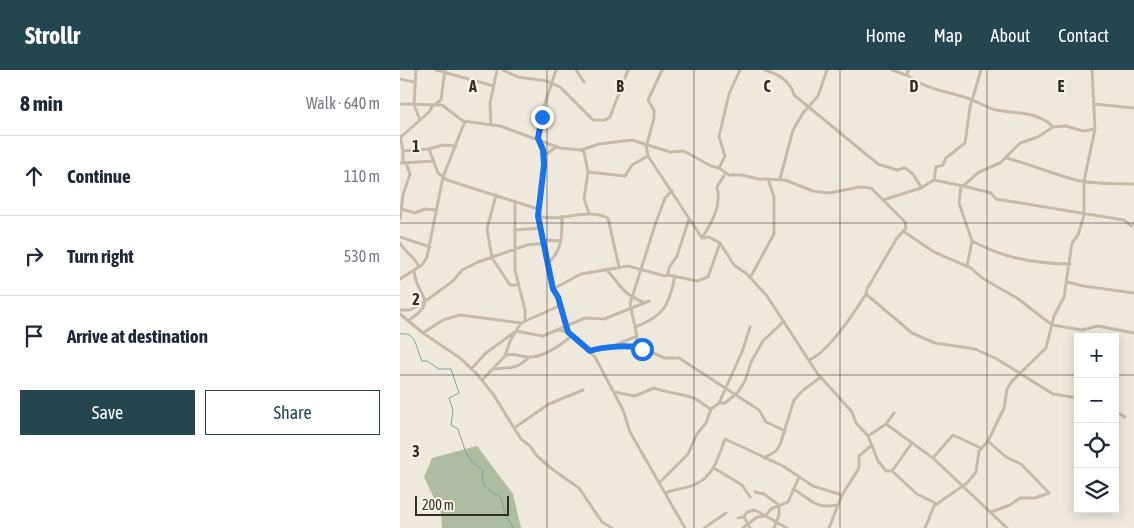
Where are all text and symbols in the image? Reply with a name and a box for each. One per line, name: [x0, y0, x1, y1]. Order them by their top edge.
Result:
text: Strollr: [25, 22, 80, 49]
text: Home: [866, 25, 906, 46]
text: Map: [934, 25, 963, 46]
text: About: [991, 25, 1030, 46]
text: Contact: [1058, 25, 1109, 46]
text: A: [468, 77, 477, 95]
text: B: [616, 77, 624, 95]
text: C: [763, 77, 771, 95]
text: D: [910, 77, 919, 95]
text: E: [1058, 77, 1065, 95]
text: 8 min: [20, 91, 63, 115]
text: Walk · 640 m: [306, 94, 380, 112]
route end: [531, 106, 554, 129]
text: 1: [412, 137, 420, 155]
icon: ahead: [20, 162, 48, 190]
text: Continue: [67, 165, 131, 187]
text: 110 m: [344, 167, 380, 185]
icon: right: [20, 242, 48, 270]
text: Turn right: [67, 245, 134, 267]
text: 530 m: [344, 247, 380, 265]
text: 2: [412, 290, 420, 308]
icon: arrive: [20, 322, 48, 350]
text: Arrive at destination: [67, 325, 208, 347]
map controls: [1074, 333, 1119, 513]
button: +: [1074, 333, 1119, 378]
route start: [631, 338, 654, 361]
button: −: [1074, 378, 1119, 423]
button: Save: [20, 390, 195, 435]
button: Share: [205, 390, 380, 435]
button: locate: [1074, 423, 1119, 468]
text: 3: [412, 442, 420, 460]
button: layers: [1074, 468, 1119, 513]
scale bar: [415, 493, 509, 516]
text: 200 m: [422, 497, 454, 513]

